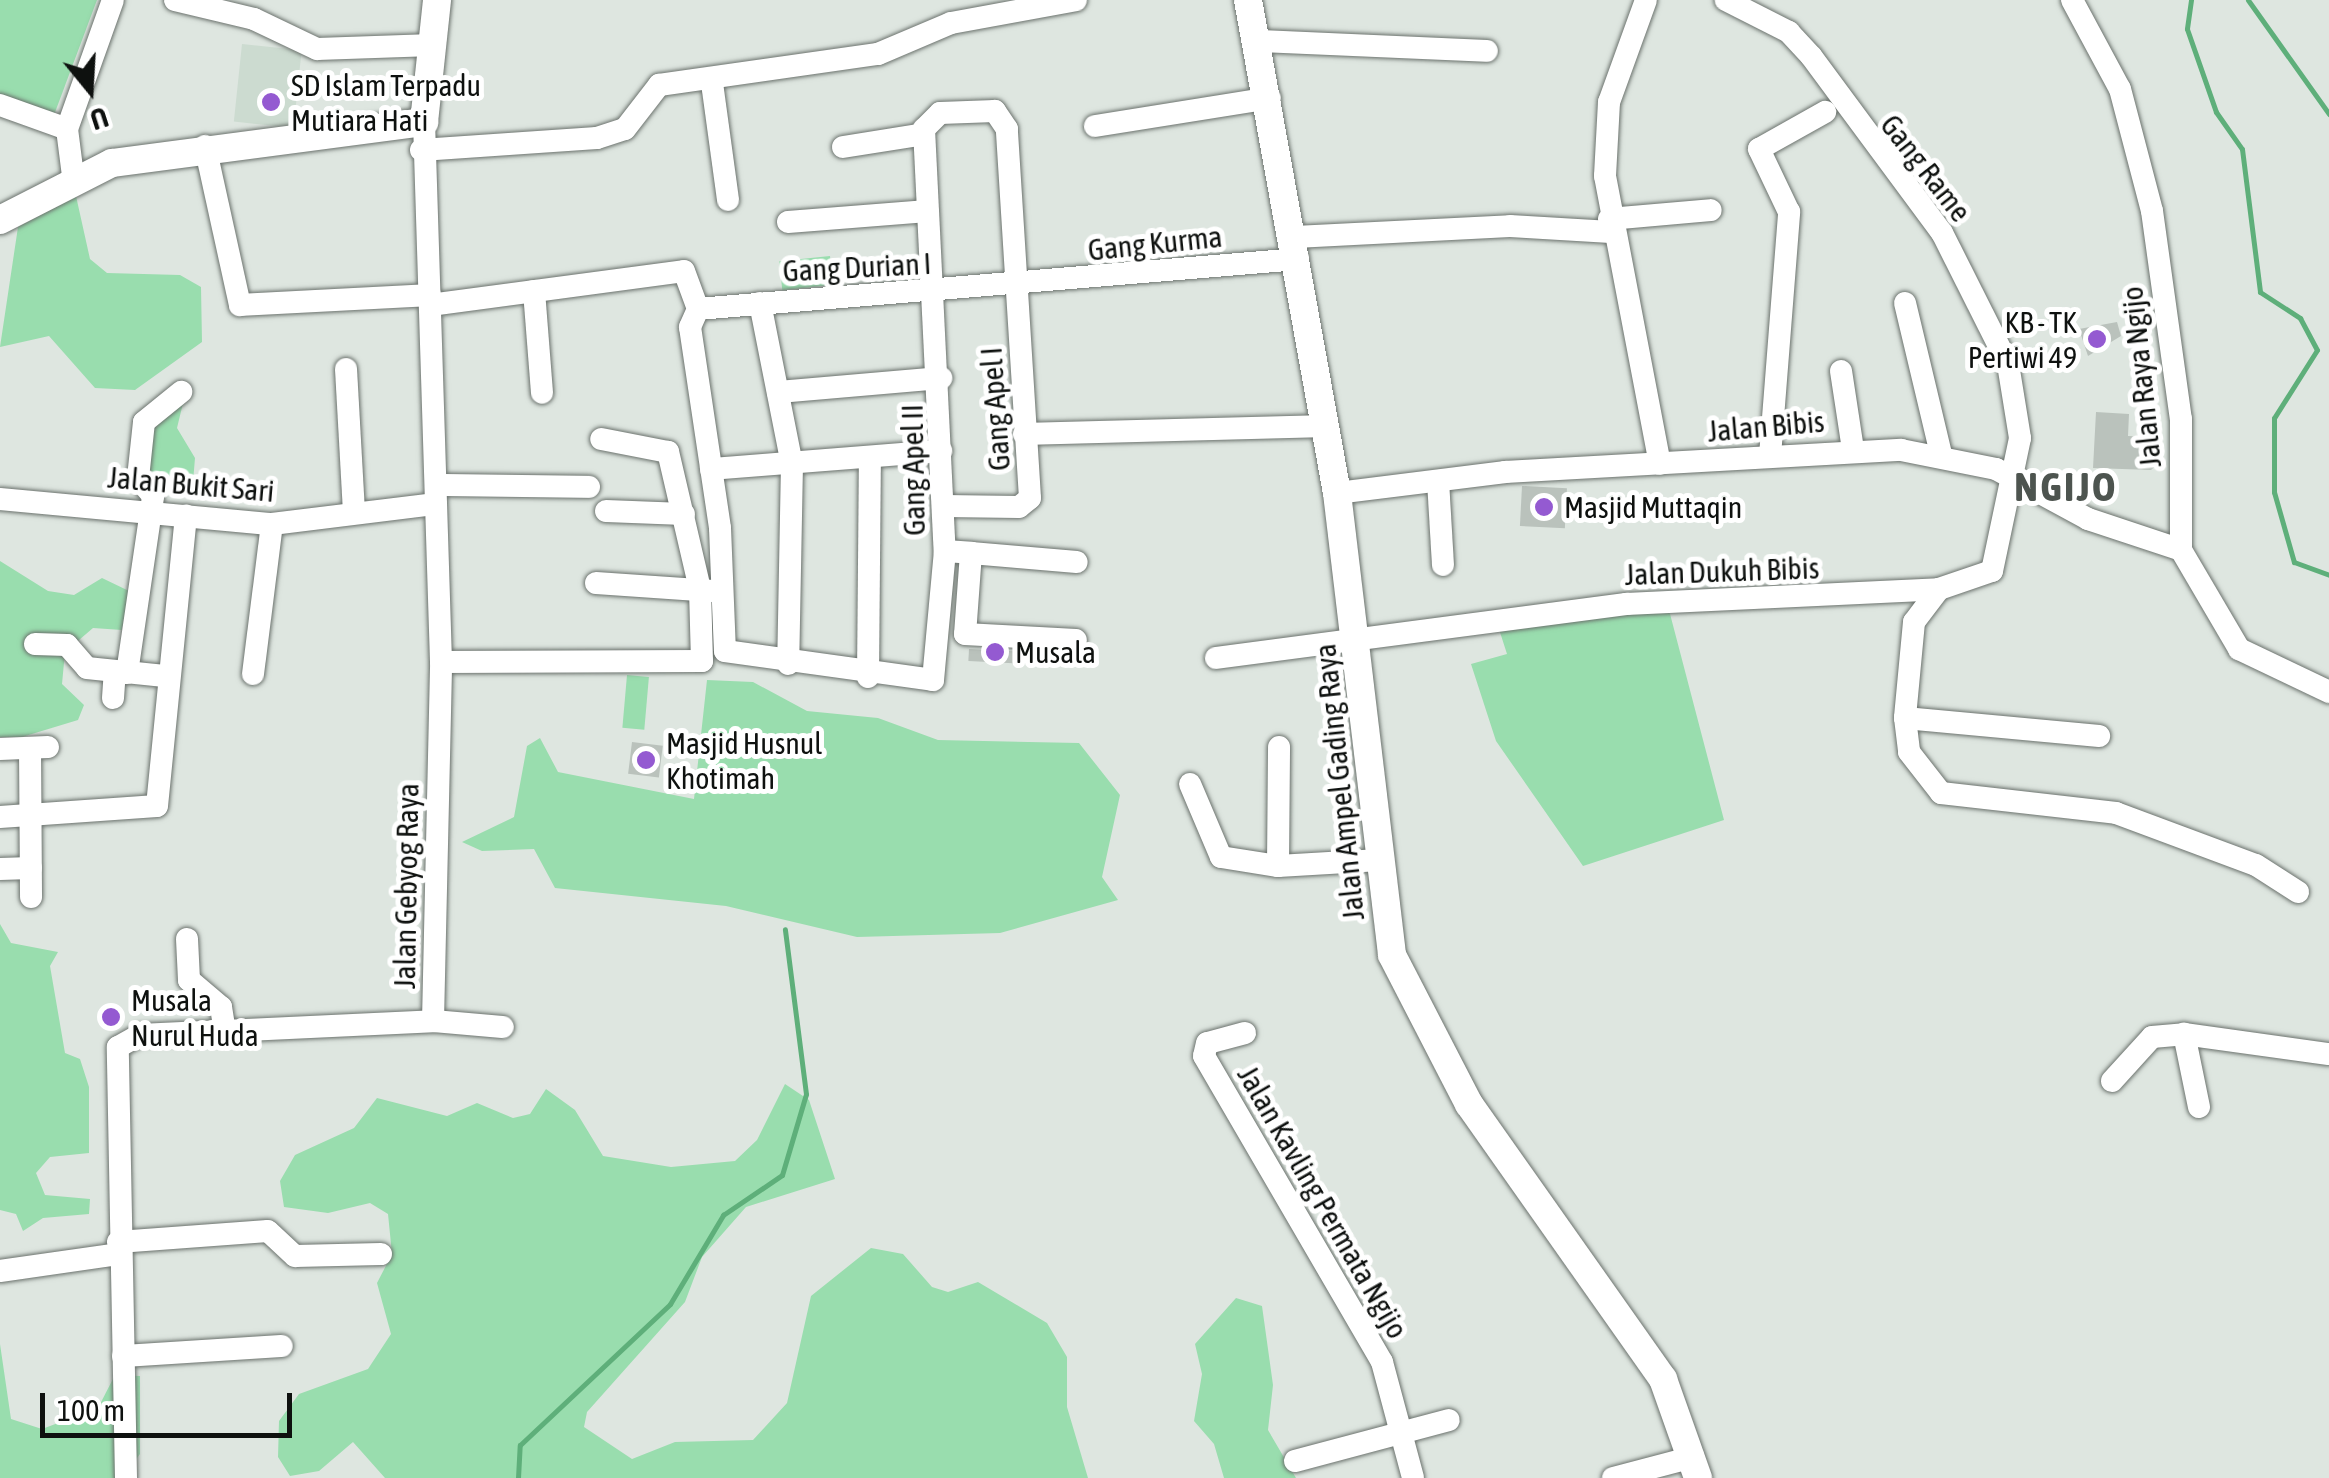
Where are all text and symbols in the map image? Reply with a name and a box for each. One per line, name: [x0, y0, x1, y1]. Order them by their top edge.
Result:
north arrow: [40, 40, 140, 140]
place label: SD Islam Terpadu Mutiara Hati: [291, 67, 481, 138]
marker: SD Islam Terpadu Mutiara Hati: [260, 91, 282, 113]
text: U: [86, 101, 112, 136]
street label: Gang Rame: [1873, 107, 1979, 229]
street label: Gang Kurma: [1086, 218, 1224, 268]
street label: Gang Durian I: [782, 245, 932, 289]
street label: Jalan Raya Ngijo: [2114, 285, 2168, 469]
place label: KB - TK Pertiwi 49: [1968, 304, 2077, 374]
marker: KB - TK Pertiwi 49: [2086, 328, 2108, 350]
street label: Gang Apel I: [973, 346, 1017, 472]
street label: Jalan Bibis: [1706, 403, 1826, 449]
street label: Gang Apel II: [894, 404, 932, 536]
street label: Jalan Bukit Sari: [106, 459, 276, 509]
district label: NGIJO: [2014, 463, 2118, 511]
place label: Masjid Muttaqin: [1564, 489, 1742, 525]
marker: Masjid Muttaqin: [1533, 496, 1555, 518]
street label: Jalan Dukuh Bibis: [1624, 550, 1820, 592]
place label: Musala: [1015, 634, 1096, 670]
marker: Musala: [984, 641, 1006, 663]
street label: Jalan Ampel Gading Raya: [1307, 642, 1371, 922]
place label: Masjid Husnul Khotimah: [666, 725, 822, 796]
marker: Masjid Husnul Khotimah: [635, 749, 657, 771]
street label: Jalan Gebyog Raya: [386, 783, 426, 989]
place label: Musala Nurul Huda: [131, 982, 259, 1052]
marker: Musala Nurul Huda: [100, 1006, 122, 1028]
street label: Jalan Kavling Permata Ngijo: [1230, 1059, 1416, 1345]
scale bar: [45, 1373, 298, 1435]
text: 100 m: [57, 1393, 125, 1427]

